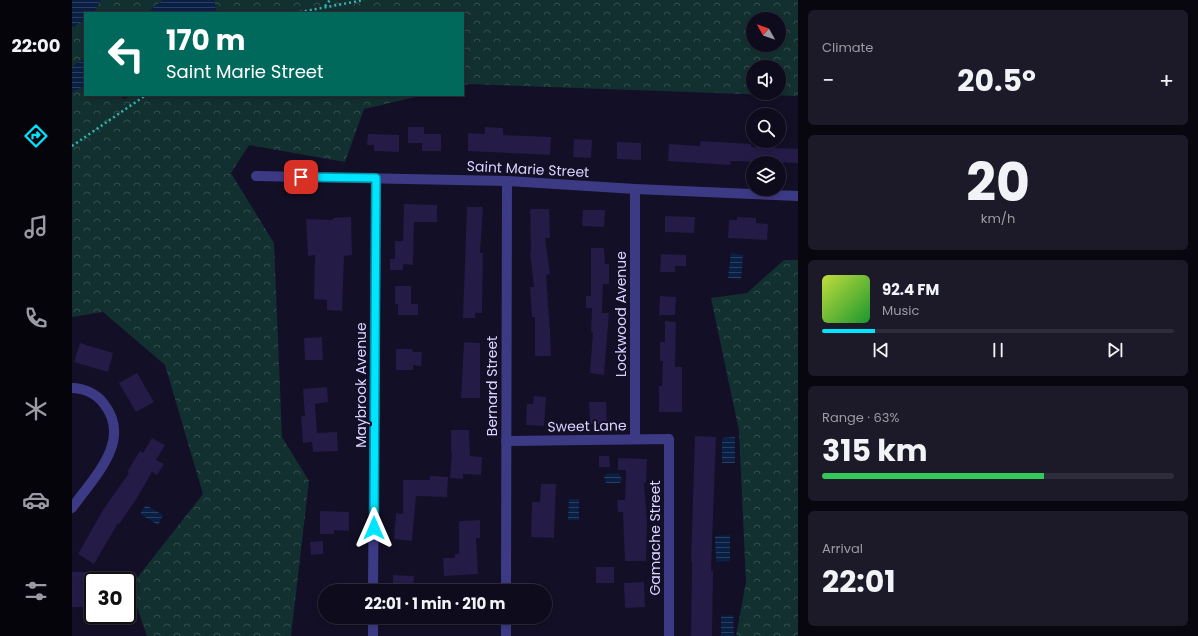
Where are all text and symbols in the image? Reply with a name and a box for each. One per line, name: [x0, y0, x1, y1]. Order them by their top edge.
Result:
north arrow: [746, 12, 786, 52]
map controls: [746, 12, 786, 196]
text: 170 m: [166, 21, 245, 60]
icon: left: [100, 28, 152, 80]
text: 22:00: [11, 33, 61, 58]
text: Climate: [822, 38, 873, 57]
text: Saint Marie Street: [166, 59, 324, 84]
text: 20.5°: [957, 59, 1036, 102]
button: sound: [746, 60, 786, 100]
text: −: [822, 65, 834, 96]
text: +: [1159, 65, 1174, 96]
button: search: [746, 108, 786, 148]
icon: directions: [22, 122, 50, 150]
text: 20: [966, 146, 1030, 219]
street label: Saint Marie Street: [466, 156, 590, 182]
button: layers: [746, 156, 786, 196]
pin: [284, 160, 318, 194]
icon: arrive: [290, 166, 312, 188]
text: km/h: [981, 209, 1015, 228]
icon: music: [22, 213, 50, 241]
street label: Lockwood Avenue: [611, 251, 631, 377]
text: 92.4 FM: [882, 279, 939, 300]
text: Music: [882, 301, 919, 320]
icon: phone: [22, 304, 50, 332]
street label: Maybrook Avenue: [351, 322, 371, 448]
street label: Bernard Street: [482, 336, 502, 436]
icon: previous: [870, 339, 892, 361]
icon: pause: [987, 339, 1009, 361]
icon: next: [1104, 339, 1126, 361]
icon: climate: [22, 395, 50, 423]
text: Range · 63%: [822, 408, 899, 427]
street label: Sweet Lane: [547, 415, 627, 437]
text: 315 km: [822, 429, 928, 472]
street label: Gamache Street: [645, 480, 665, 596]
icon: car: [22, 486, 50, 514]
position arrow: [353, 507, 395, 549]
text: Arrival: [822, 539, 863, 558]
text: 22:01: [822, 560, 896, 603]
speed limit sign: 30: [84, 572, 136, 624]
icon: filters: [22, 577, 50, 605]
text: 22:01 · 1 min · 210 m: [365, 593, 505, 614]

